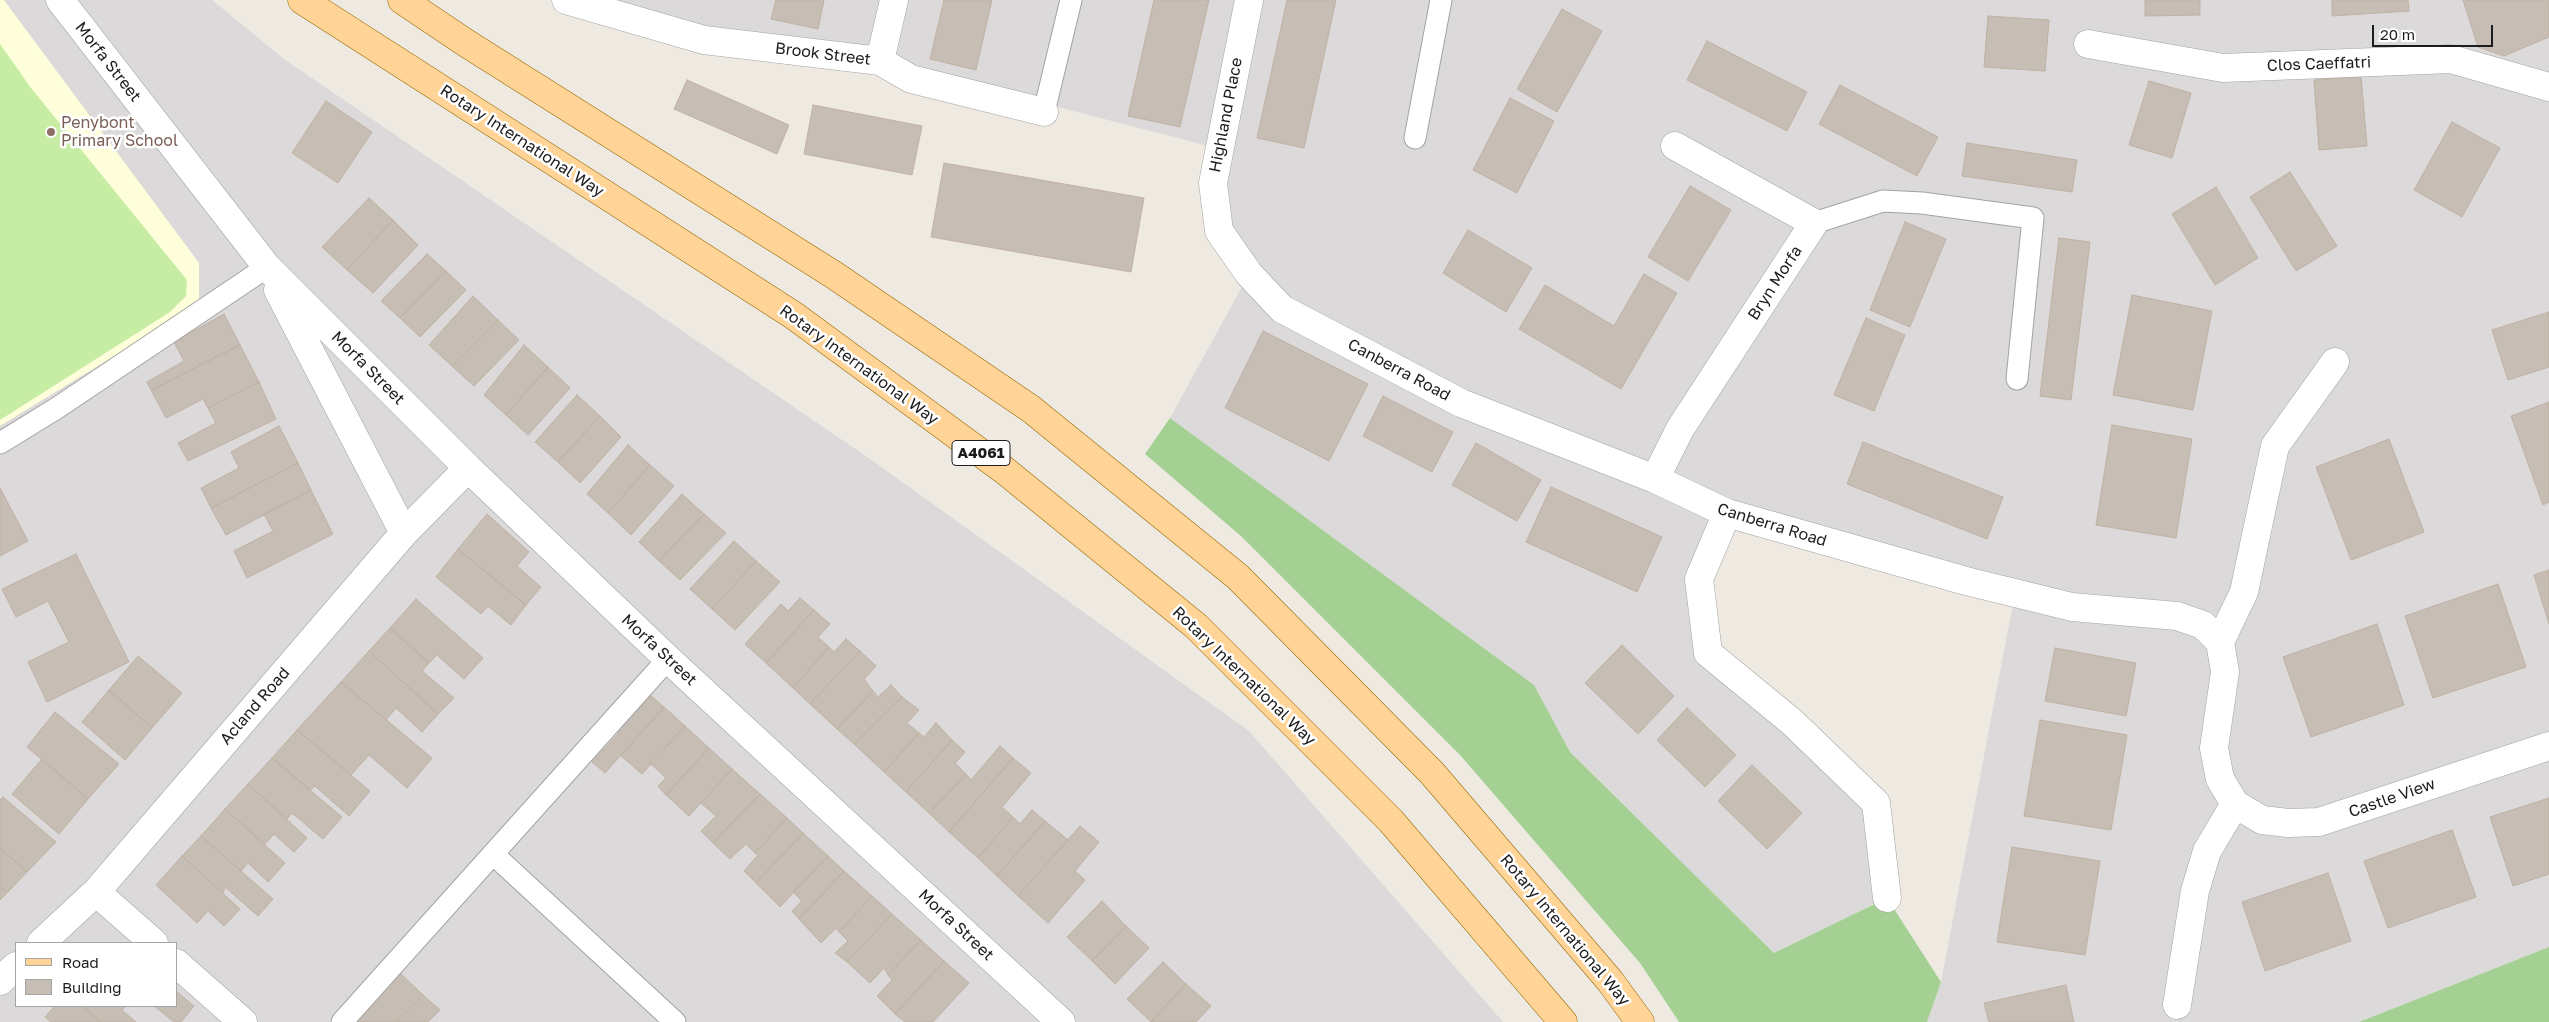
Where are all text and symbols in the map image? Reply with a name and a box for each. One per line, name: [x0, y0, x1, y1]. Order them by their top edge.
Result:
scale bar: [2374, 15, 2495, 47]
street label: Morfa Street: [71, 18, 145, 106]
text: 20 m: [2380, 25, 2415, 43]
street label: Brook Street: [774, 39, 872, 69]
street label: Clos Caeffatri: [2267, 53, 2371, 75]
street label: Highland Place: [1205, 56, 1247, 174]
street label: Rotary International Way: [436, 81, 608, 201]
place label: Penybont Primary School: [61, 113, 178, 151]
marker: Penybont Primary School: [45, 126, 57, 138]
street label: Bryn Morfa: [1744, 242, 1806, 324]
street label: Rotary International Way: [776, 301, 942, 429]
street label: Morfa Street: [327, 327, 409, 409]
street label: Canberra Road: [1344, 335, 1454, 405]
road number: A4061: [952, 440, 1010, 466]
street label: Canberra Road: [1715, 499, 1829, 551]
street label: Rotary International Way: [1168, 603, 1320, 749]
street label: Morfa Street: [617, 610, 701, 690]
street label: Acland Road: [216, 663, 294, 749]
street label: Castle View: [2346, 774, 2438, 822]
street label: Rotary International Way: [1496, 850, 1634, 1010]
street label: Morfa Street: [914, 885, 998, 965]
legend: [15, 942, 178, 1007]
text: Road: [62, 953, 99, 971]
text: Building: [62, 978, 122, 996]

